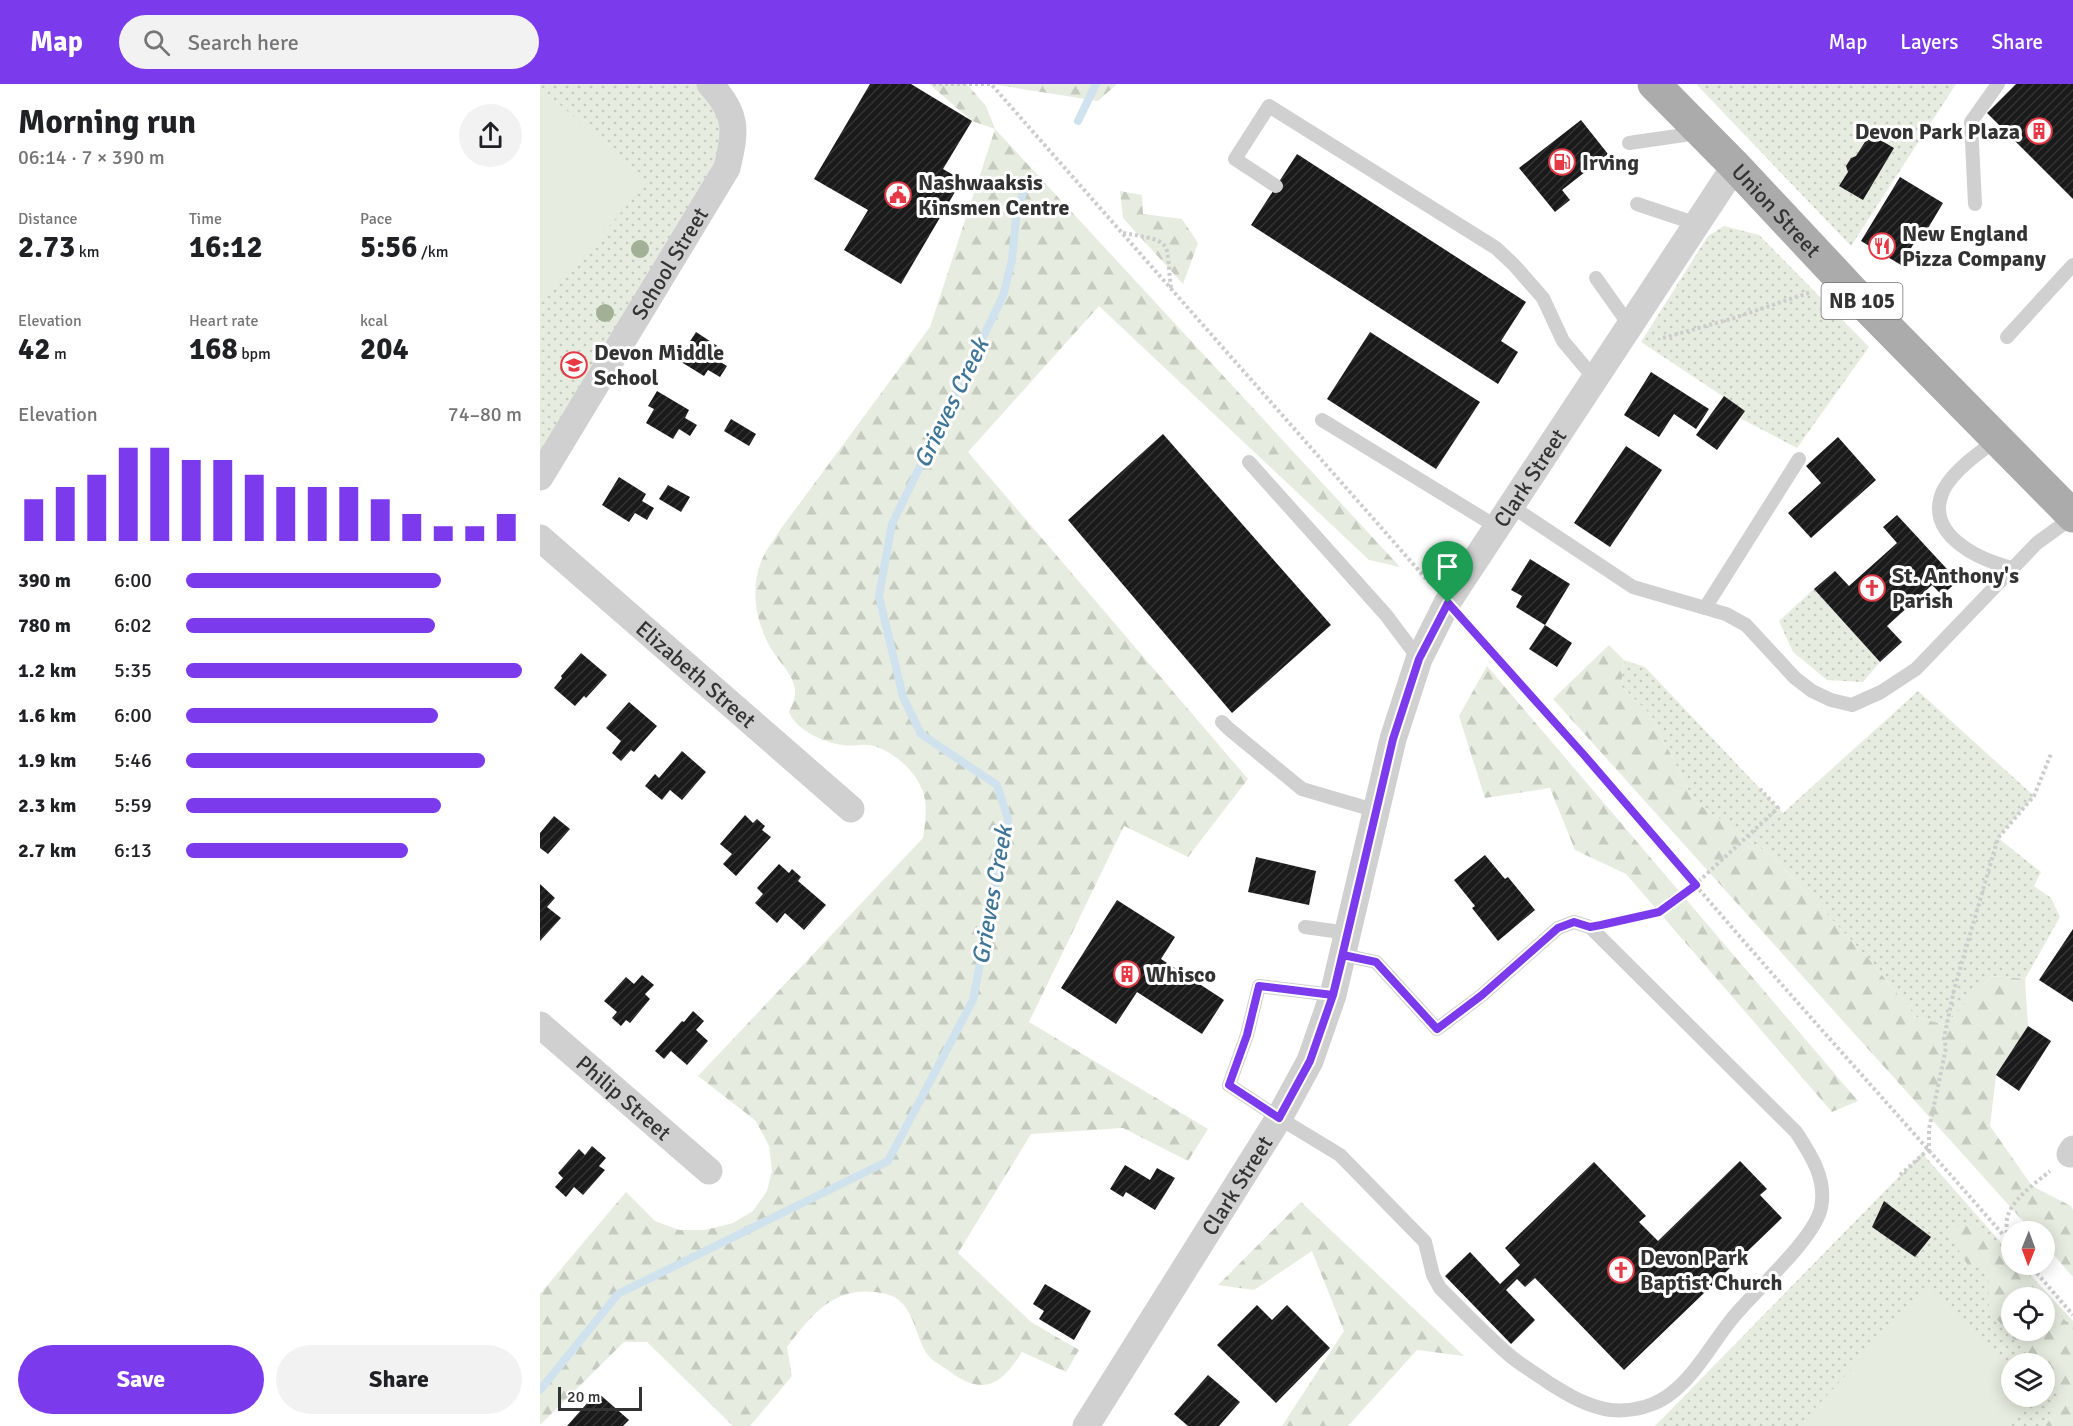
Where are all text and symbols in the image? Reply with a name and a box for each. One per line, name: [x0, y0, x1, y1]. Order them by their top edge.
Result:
search box: [119, 15, 539, 69]
text: Map: [30, 25, 83, 59]
icon: search: [140, 26, 173, 59]
text: Search here: [188, 29, 299, 56]
text: Map: [1829, 29, 1867, 55]
text: Layers: [1900, 29, 1958, 55]
text: Share: [1991, 29, 2043, 55]
text: Morning run: [18, 102, 196, 143]
button: share: [459, 104, 522, 167]
building icon: Devon Park Plaza: [2024, 116, 2054, 146]
place label: Devon Park Plaza: [1855, 118, 2020, 145]
text: 06:14 · 7 × 390 m: [18, 145, 165, 170]
fuel station icon: Irving: [1547, 147, 1577, 177]
place label: Irving: [1582, 149, 1639, 176]
street label: Union Street: [1726, 158, 1827, 263]
place label: Nashwaaksis Kinsmen Centre: [918, 169, 1069, 221]
public building icon: Nashwaaksis Kinsmen Centre: [883, 180, 913, 210]
street label: School Street: [625, 202, 714, 324]
text: Distance: [18, 209, 78, 229]
text: Time: [189, 209, 222, 229]
text: Pace: [360, 209, 392, 229]
place label: New England Pizza Company: [1902, 220, 2046, 272]
text: 2.73: [18, 229, 75, 266]
text: 16:12: [189, 229, 263, 266]
text: 5:56: [360, 229, 417, 266]
restaurant icon: New England Pizza Company: [1867, 231, 1897, 261]
text: km: [75, 242, 100, 262]
text: /km: [417, 242, 449, 262]
road number: NB 105: [1822, 283, 1902, 319]
text: Elevation: [18, 311, 82, 331]
text: Heart rate: [189, 311, 258, 331]
text: kcal: [360, 311, 388, 331]
text: 42: [18, 331, 50, 368]
text: 168: [189, 331, 238, 368]
text: 204: [360, 331, 409, 368]
water label: Grieves Creek: [907, 332, 996, 473]
place label: Devon Middle School: [594, 339, 724, 391]
text: m: [50, 344, 67, 364]
text: bpm: [238, 344, 271, 364]
school or university icon: Devon Middle School: [559, 350, 589, 380]
text: Elevation: [18, 402, 98, 427]
text: 74–80 m: [448, 402, 522, 427]
street label: Clark Street: [1487, 423, 1572, 532]
pin: [1422, 541, 1473, 603]
icon: arrive: [1431, 550, 1464, 583]
place label: St. Anthony's Parish: [1892, 562, 2019, 614]
text: 390 m: [18, 568, 71, 593]
text: 6:00: [114, 568, 152, 593]
church icon: St. Anthony's Parish: [1857, 573, 1887, 603]
text: 780 m: [18, 613, 71, 638]
text: 6:02: [114, 613, 152, 638]
street label: Elizabeth Street: [631, 614, 762, 734]
text: 1.2 km: [18, 658, 76, 683]
text: 5:35: [114, 658, 152, 683]
text: 1.6 km: [18, 703, 76, 728]
text: 6:00: [114, 703, 152, 728]
text: 1.9 km: [18, 748, 76, 773]
text: 5:46: [114, 748, 152, 773]
text: 2.3 km: [18, 793, 76, 818]
text: 5:59: [114, 793, 152, 818]
water label: Grieves Creek: [965, 821, 1019, 967]
text: 2.7 km: [18, 838, 76, 863]
text: 6:13: [114, 838, 152, 863]
building icon: Whisco: [1112, 959, 1142, 989]
place label: Whisco: [1146, 961, 1216, 988]
street label: Philip Street: [571, 1049, 677, 1146]
street label: Clark Street: [1196, 1130, 1278, 1240]
north arrow: [2001, 1221, 2055, 1275]
map controls: [2001, 1221, 2055, 1407]
place label: Devon Park Baptist Church: [1640, 1244, 1783, 1296]
church icon: Devon Park Baptist Church: [1606, 1255, 1636, 1285]
button: locate: [2001, 1287, 2055, 1341]
button: Save: [18, 1345, 264, 1414]
button: Share: [276, 1345, 522, 1414]
button: layers: [2001, 1353, 2055, 1407]
scale bar: [558, 1384, 642, 1412]
text: 20 m: [567, 1387, 601, 1407]

